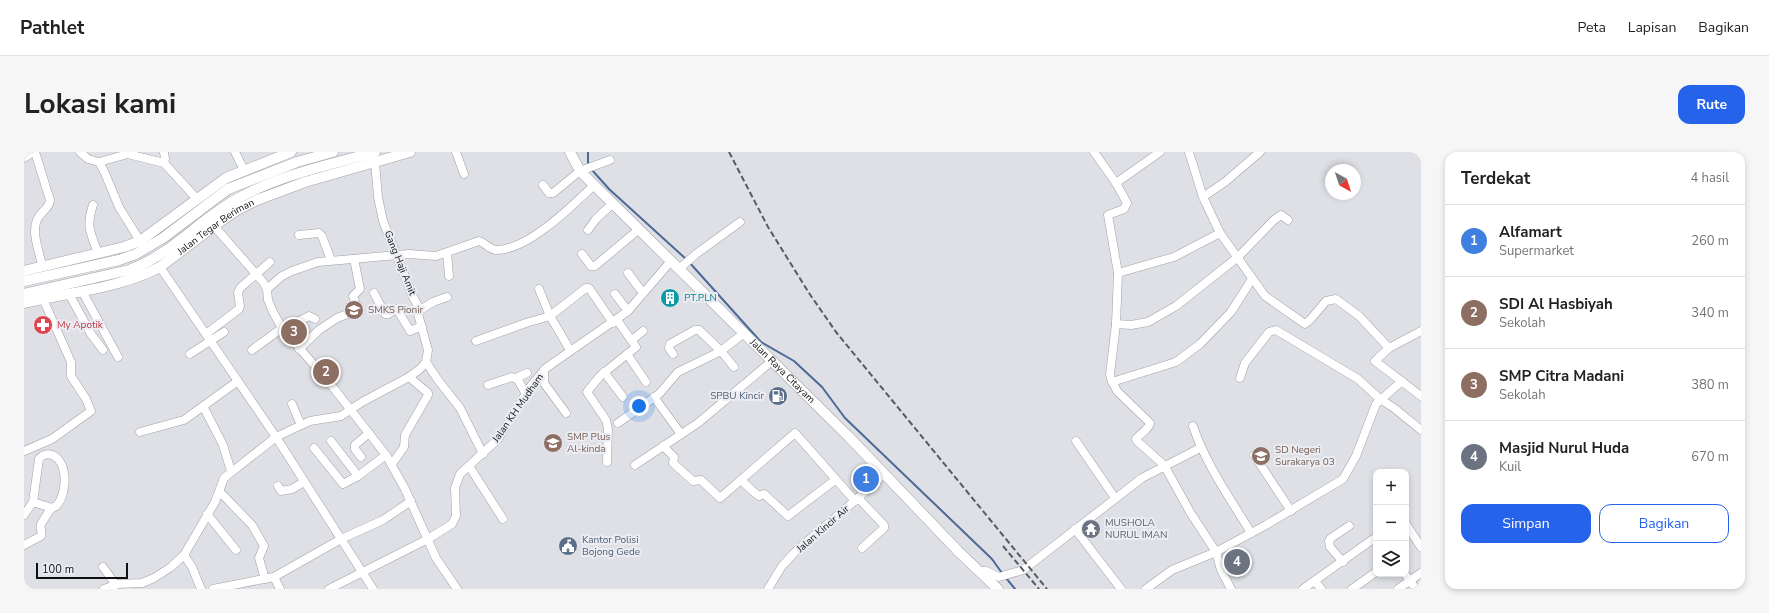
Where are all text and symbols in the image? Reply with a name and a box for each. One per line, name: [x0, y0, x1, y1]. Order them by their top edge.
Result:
text: Pathlet: [20, 15, 84, 41]
text: Peta: [1578, 18, 1606, 37]
text: Lapisan: [1628, 18, 1676, 37]
text: Bagikan: [1698, 18, 1749, 37]
text: Lokasi kami: [24, 85, 176, 123]
button: Rute: [1678, 85, 1745, 124]
north arrow: [1325, 164, 1361, 200]
text: Terdekat: [1461, 167, 1530, 190]
text: 4 hasil: [1690, 169, 1729, 187]
street label: Jalan Tegar Beriman: [174, 196, 257, 259]
text: Alfamart: [1499, 222, 1562, 242]
street label: Gang Haji Amit: [381, 229, 420, 298]
text: 1: [1470, 232, 1478, 250]
text: 260 m: [1691, 232, 1729, 250]
text: Supermarket: [1499, 242, 1574, 260]
building icon: PT.PLN: [659, 287, 681, 309]
place label: PT.PLN: [684, 291, 717, 305]
text: SDI Al Hasbiyah: [1499, 294, 1613, 314]
school or university icon: SMKS Pionir: [343, 299, 365, 321]
place label: SMKS Pionir: [368, 303, 424, 317]
text: 2: [1470, 304, 1478, 322]
text: 340 m: [1691, 304, 1729, 322]
pharmacy icon: My Apotik: [32, 314, 54, 336]
text: Sekolah: [1499, 314, 1546, 332]
pin: 3: [281, 317, 307, 347]
place label: My Apotik: [57, 318, 104, 332]
street label: Jalan Raya Citayam: [746, 335, 818, 407]
pin: 2: [313, 357, 339, 387]
text: SMP Citra Madani: [1499, 366, 1624, 386]
street label: Jalan KH Mudham: [488, 371, 547, 446]
text: 3: [1470, 376, 1478, 394]
text: 380 m: [1691, 376, 1729, 394]
fuel station icon: SPBU Kincir: [767, 385, 789, 407]
text: Sekolah: [1499, 386, 1546, 404]
place label: SPBU Kincir: [710, 389, 764, 403]
your location: [629, 396, 649, 416]
place label: SMP Plus Al-kinda: [567, 430, 610, 456]
school or university icon: SMP Plus Al-kinda: [542, 432, 564, 454]
text: Masjid Nurul Huda: [1499, 438, 1629, 458]
place label: SD Negeri Surakarya 03: [1275, 443, 1335, 469]
school or university icon: SD Negeri Surakarya 03: [1250, 445, 1272, 467]
text: 4: [1470, 448, 1478, 466]
text: 670 m: [1691, 448, 1729, 466]
text: Kuil: [1499, 458, 1521, 476]
pin: 1: [853, 464, 879, 494]
map controls: [1373, 469, 1409, 577]
button: +: [1373, 469, 1409, 505]
street label: Jalan Kincir Air: [793, 502, 853, 556]
button: Simpan: [1461, 504, 1591, 543]
button: Bagikan: [1599, 504, 1729, 543]
button: −: [1373, 505, 1409, 541]
place label: MUSHOLA NURUL IMAN: [1105, 516, 1167, 542]
temple icon: MUSHOLA NURUL IMAN: [1080, 518, 1102, 540]
place label: Kantor Polisi Bojong Gede: [582, 533, 640, 559]
public building icon: Kantor Polisi Bojong Gede: [557, 535, 579, 557]
button: layers: [1373, 541, 1409, 577]
pin: 4: [1224, 547, 1250, 577]
scale bar: [36, 561, 128, 580]
text: 100 m: [42, 562, 74, 577]

